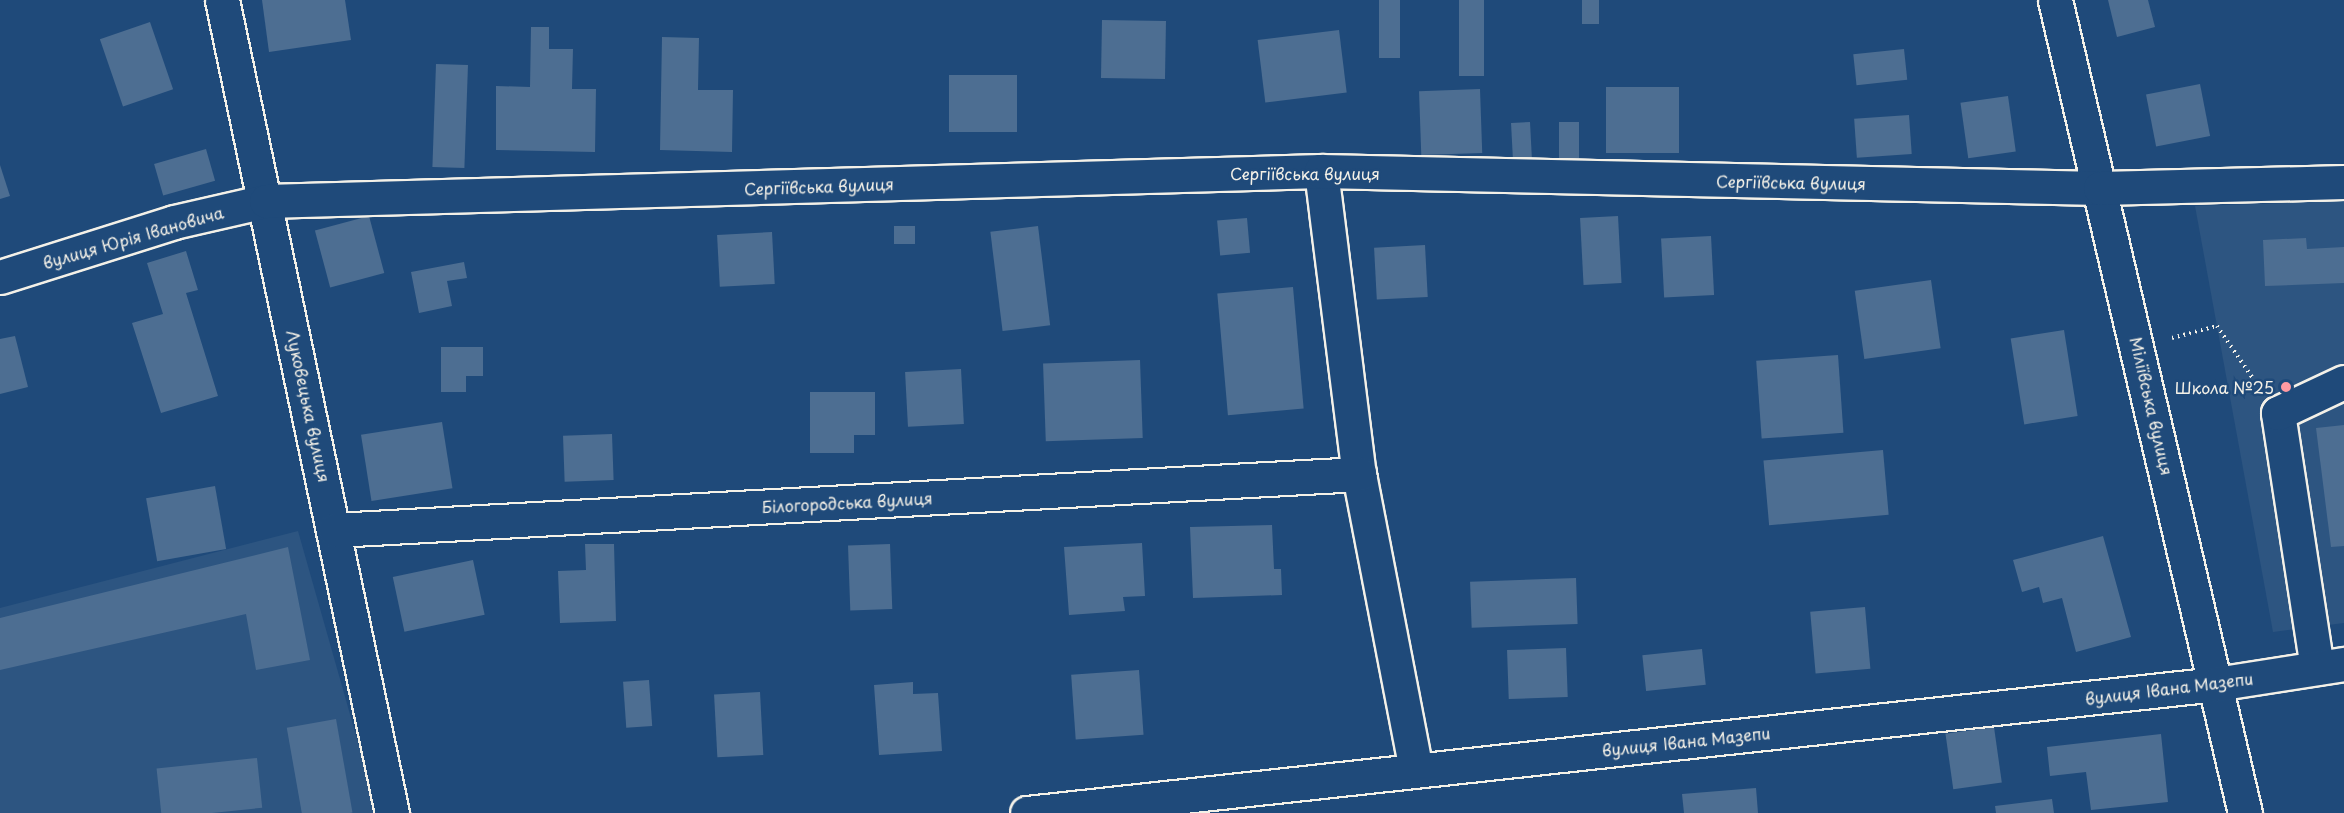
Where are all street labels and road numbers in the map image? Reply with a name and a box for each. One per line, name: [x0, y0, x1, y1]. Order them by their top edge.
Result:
street label: Сергіївська вулиця: [1230, 163, 1380, 183]
street label: Сергіївська вулиця: [1716, 171, 1866, 193]
street label: Сергіївська вулиця: [743, 174, 895, 198]
street label: вулиця Юрія Івановича: [41, 202, 225, 272]
street label: Луковецька вулиця: [283, 328, 335, 484]
street label: Міліївська вулиця: [2127, 335, 2177, 477]
street label: Білогородська вулиця: [761, 488, 933, 516]
street label: вулиця Івана Мазепи: [2083, 668, 2255, 708]
street label: вулиця Івана Мазепи: [1600, 723, 1772, 759]

